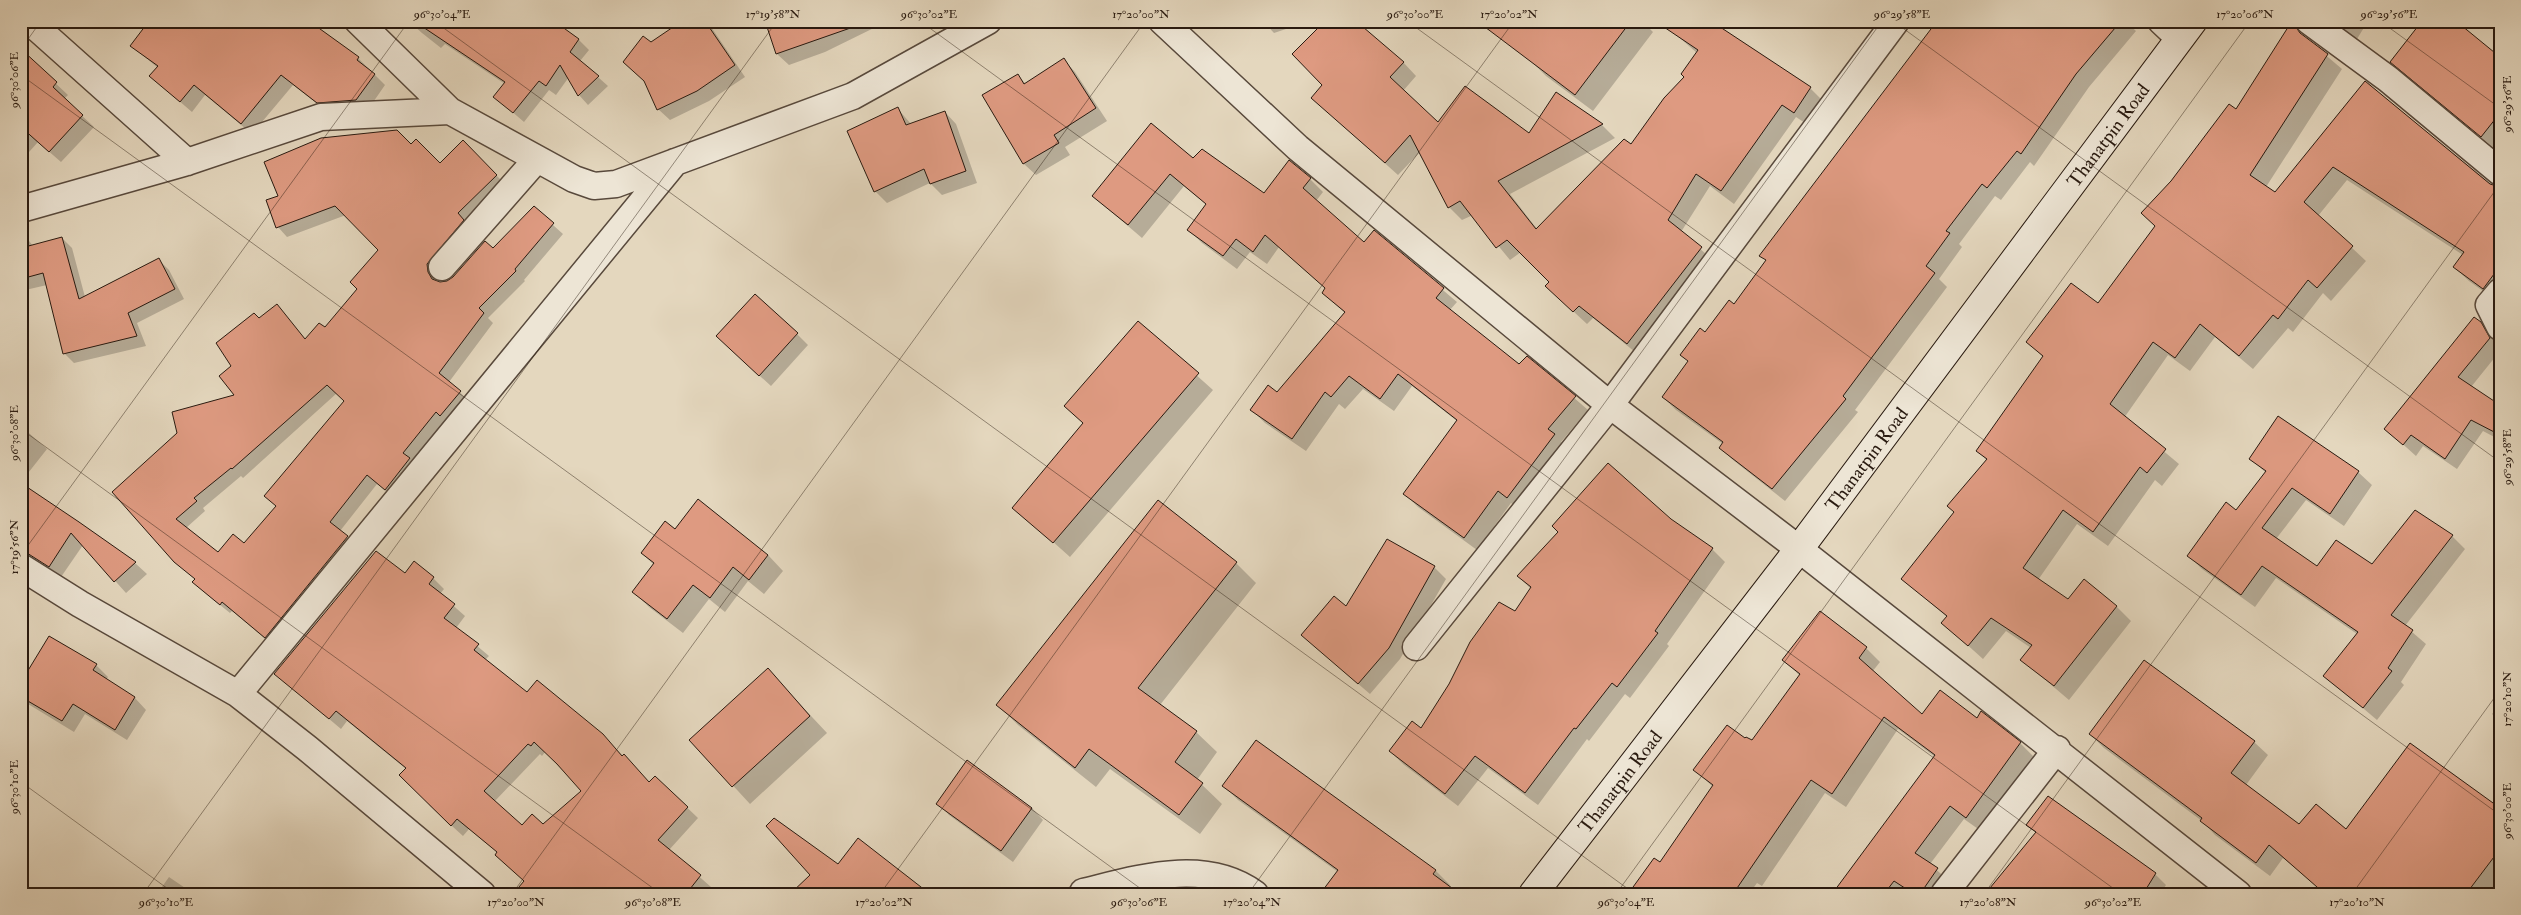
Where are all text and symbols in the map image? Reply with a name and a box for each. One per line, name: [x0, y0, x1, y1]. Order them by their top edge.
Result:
text: 96°30'04"E: [413, 7, 471, 22]
text: 17°19'58"N: [746, 7, 800, 22]
text: 96°30'02"E: [900, 7, 958, 22]
text: 17°20'00"N: [1112, 7, 1170, 22]
text: 96°30'00"E: [1386, 7, 1444, 22]
text: 17°20'02"N: [1480, 7, 1538, 22]
text: 96°29'58"E: [1873, 7, 1931, 22]
text: 17°20'06"N: [2216, 7, 2274, 22]
text: 96°29'56"E: [2360, 7, 2418, 22]
text: 96°30'06"E: [7, 51, 22, 109]
text: 96°29'56"E: [2500, 75, 2515, 133]
street label: Thanatpin Road: [2062, 78, 2156, 193]
street label: Thanatpin Road: [1820, 402, 1914, 516]
text: 96°30'08"E: [7, 405, 22, 462]
text: 96°29'58"E: [2500, 428, 2515, 486]
text: 17°19'56"N: [7, 519, 22, 574]
text: 17°20'10"N: [2500, 671, 2515, 727]
street label: Thanatpin Road: [1573, 725, 1668, 839]
text: 96°30'10"E: [7, 759, 22, 815]
text: 96°30'00"E: [2500, 782, 2515, 840]
text: 96°30'10"E: [138, 895, 194, 910]
text: 17°20'00"N: [487, 895, 545, 910]
text: 96°30'08"E: [624, 895, 681, 910]
text: 17°20'02"N: [855, 895, 913, 910]
text: 96°30'06"E: [1110, 895, 1168, 910]
text: 17°20'04"N: [1223, 895, 1281, 910]
text: 96°30'04"E: [1597, 895, 1655, 910]
text: 17°20'08"N: [1959, 895, 2017, 910]
text: 96°30'02"E: [2084, 895, 2142, 910]
text: 17°20'10"N: [2329, 895, 2385, 910]

